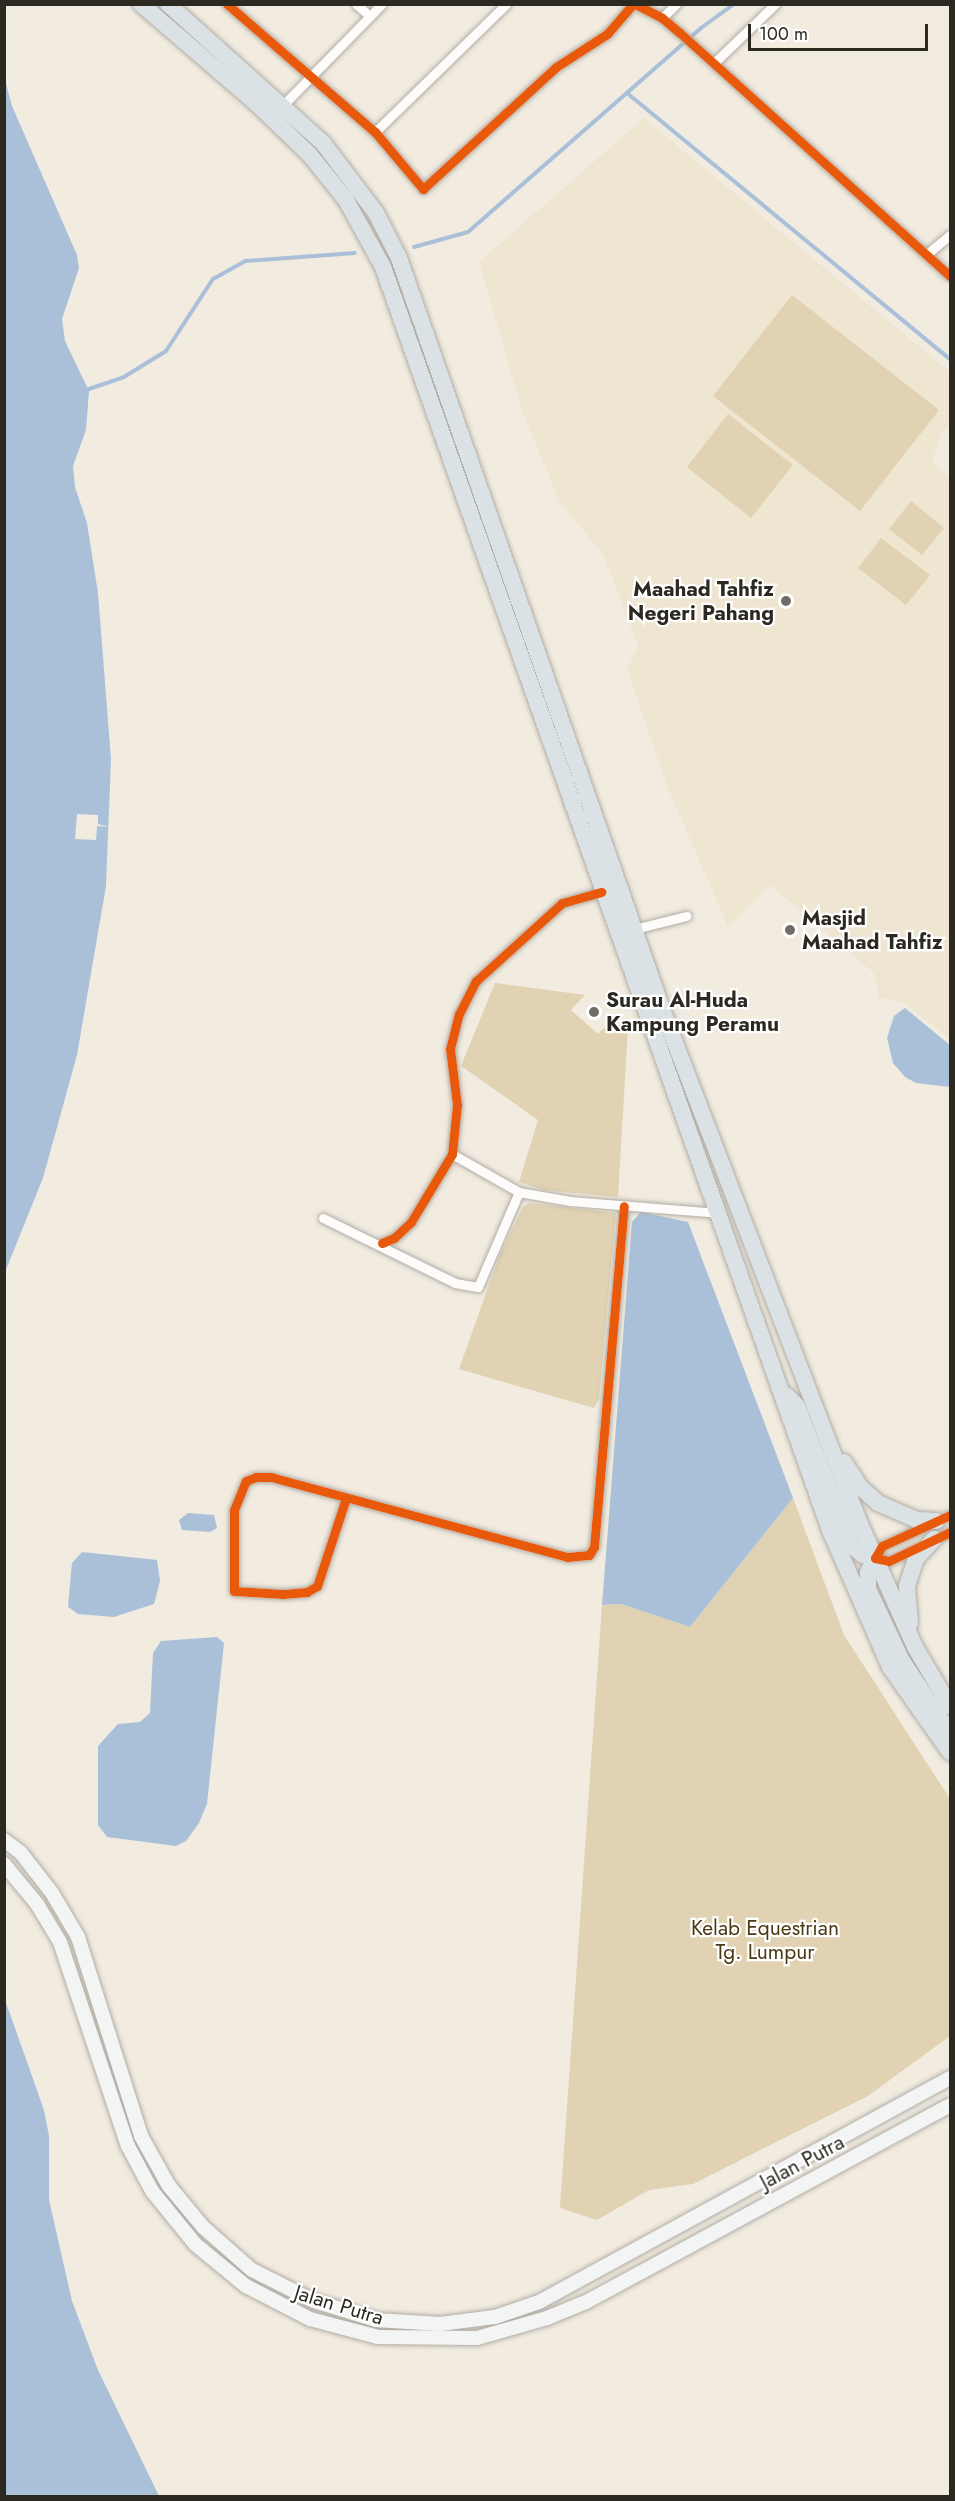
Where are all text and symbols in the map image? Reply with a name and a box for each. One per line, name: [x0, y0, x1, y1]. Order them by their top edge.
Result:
scale bar: [751, 12, 931, 50]
text: 100 m: [759, 21, 808, 47]
place label: Maahad Tahfiz Negeri Pahang: [628, 576, 774, 626]
marker: Maahad Tahfiz Negeri Pahang: [779, 594, 793, 608]
place label: Masjid Maahad Tahfiz: [802, 905, 943, 955]
marker: Masjid Maahad Tahfiz: [783, 923, 797, 937]
place label: Surau Al-Huda Kampung Peramu: [606, 987, 779, 1037]
marker: Surau Al-Huda Kampung Peramu: [587, 1005, 601, 1019]
park label: Kelab Equestrian Tg. Lumpur: [691, 1915, 839, 1965]
street label: Jalan Putra: [756, 2129, 848, 2195]
street label: Jalan Putra: [291, 2280, 387, 2330]

